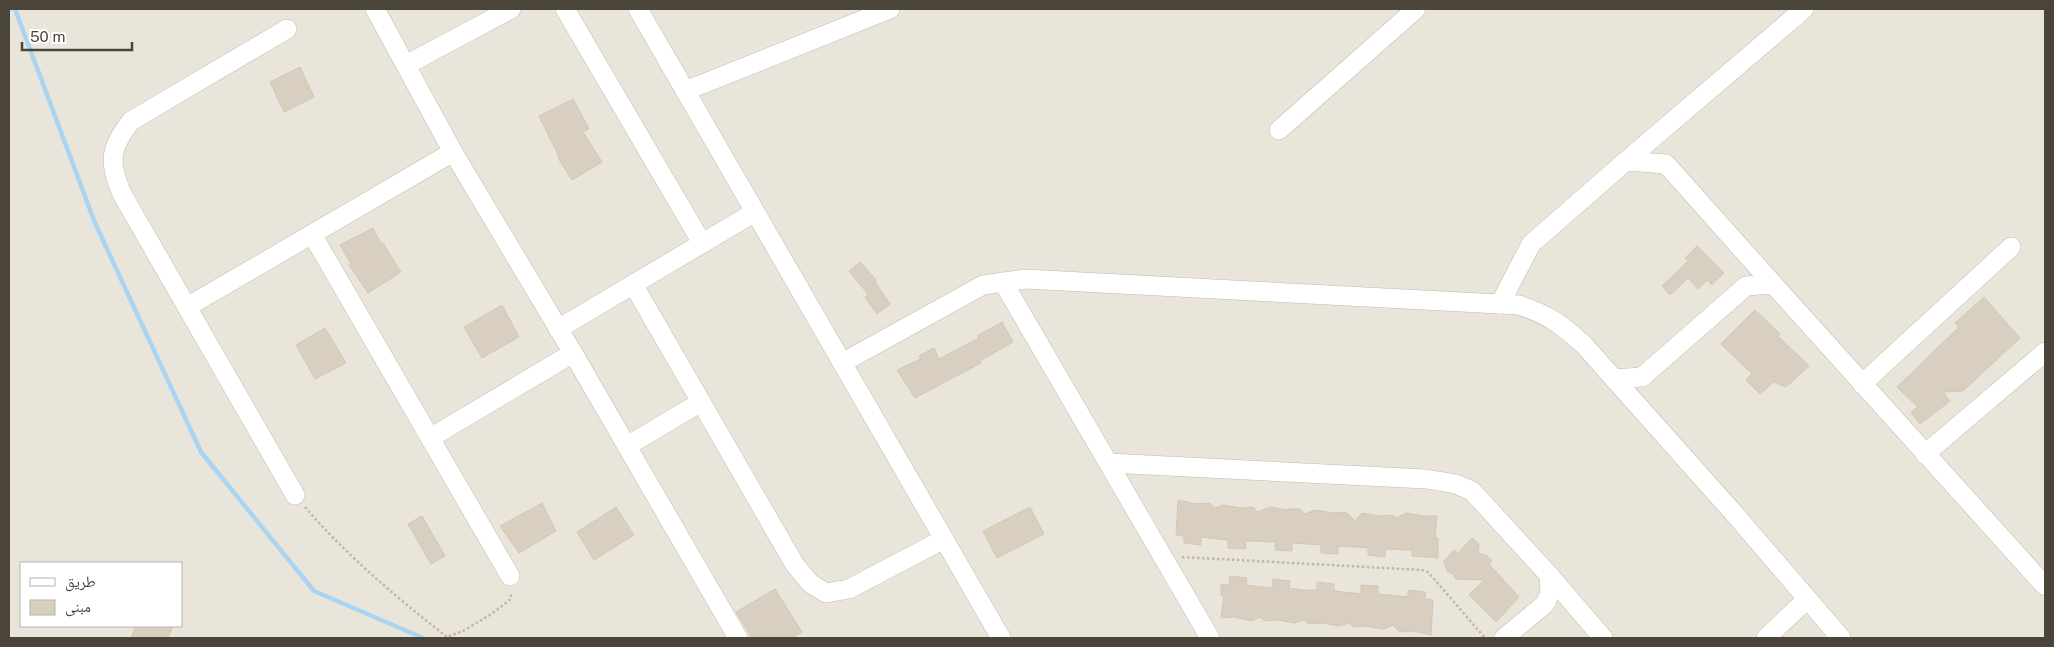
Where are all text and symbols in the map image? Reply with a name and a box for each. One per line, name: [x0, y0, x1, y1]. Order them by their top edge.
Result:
scale bar: [22, 20, 132, 52]
text: 50 m: [30, 28, 65, 45]
legend: [20, 562, 182, 627]
text: طريق: [65, 573, 96, 592]
text: مبنى: [65, 598, 91, 617]

